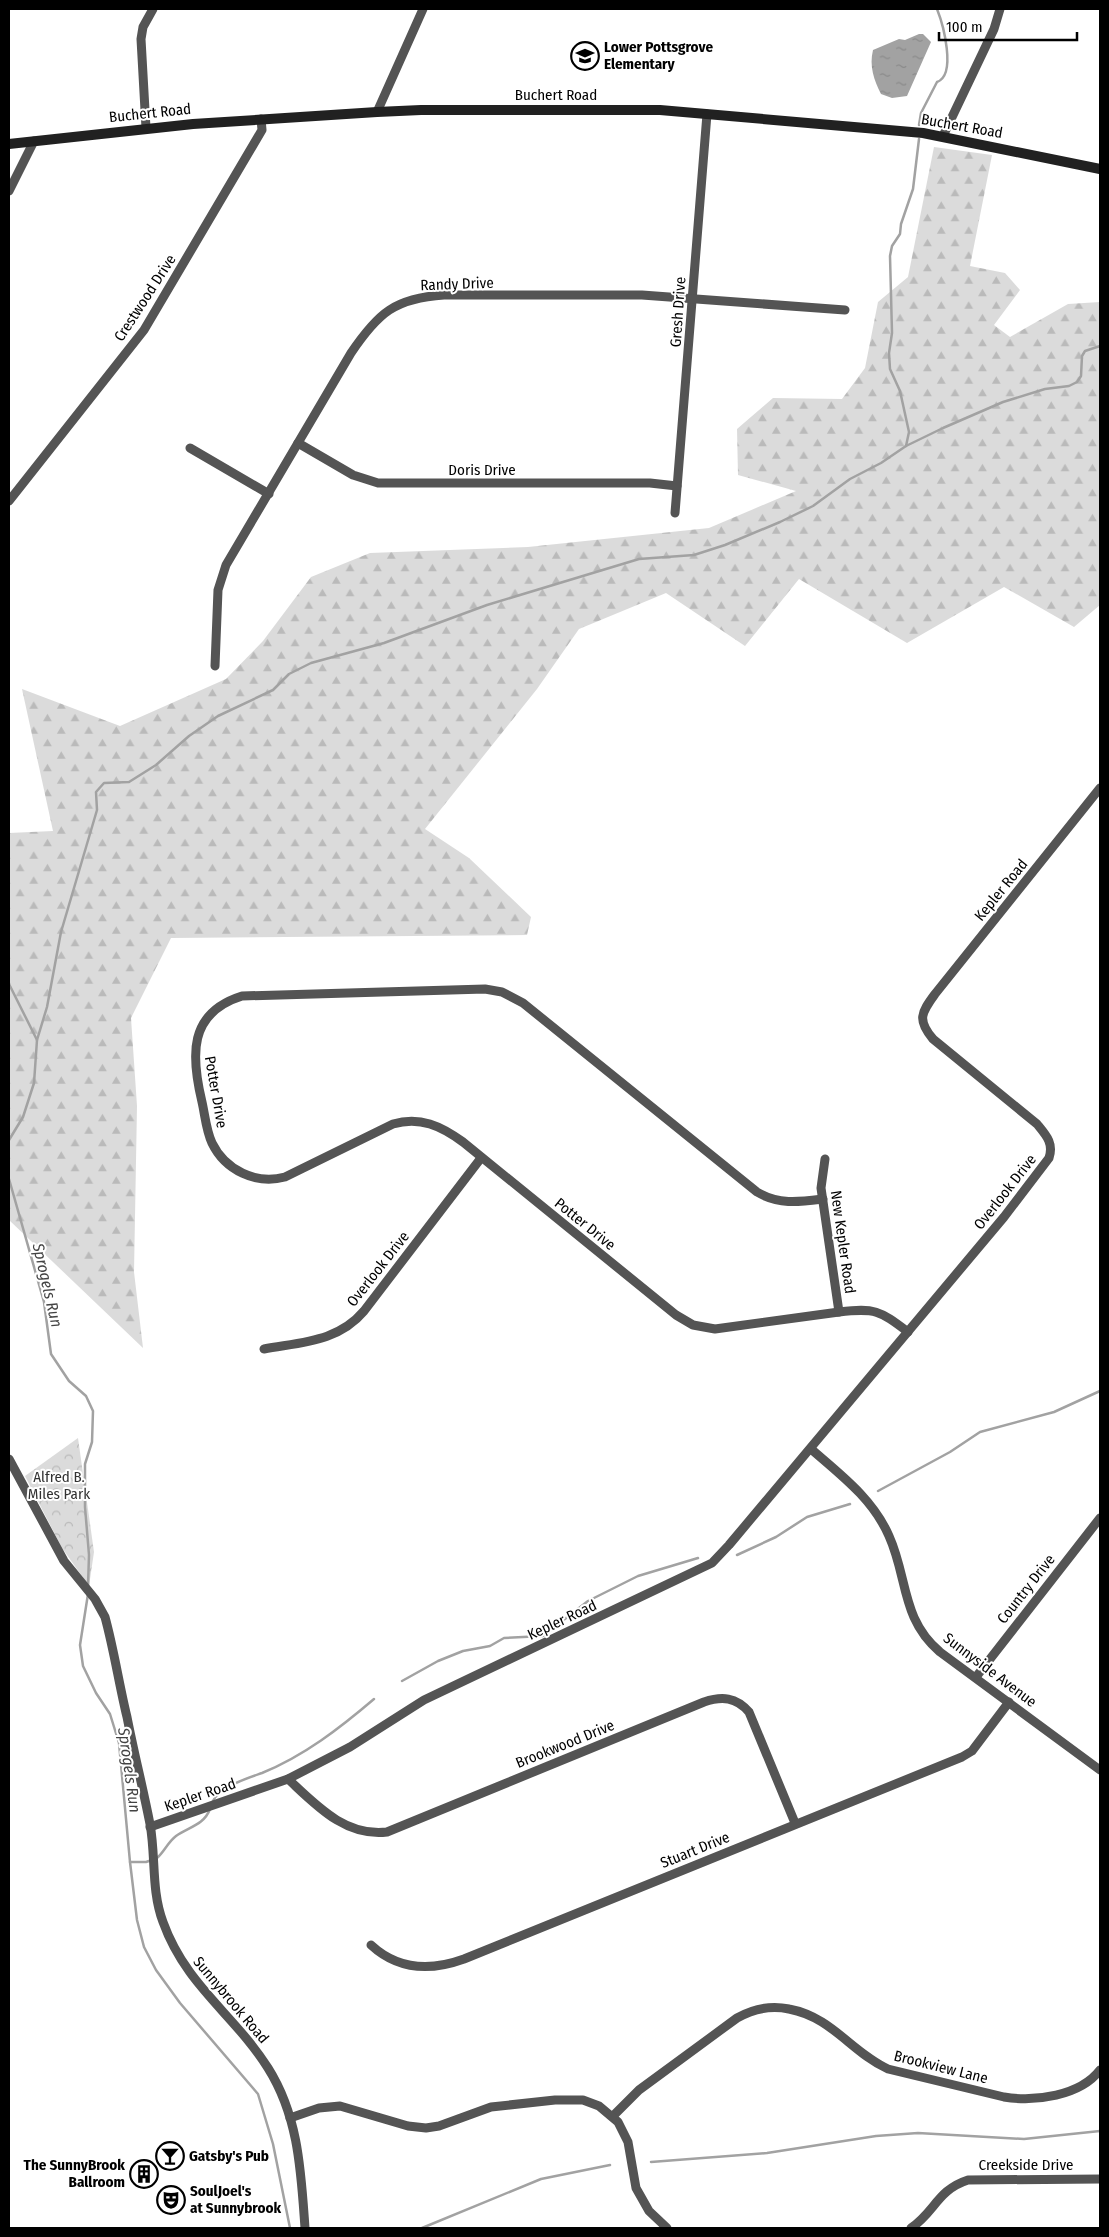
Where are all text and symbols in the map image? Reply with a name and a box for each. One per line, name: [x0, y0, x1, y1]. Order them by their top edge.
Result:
scale bar: [939, 10, 1076, 42]
text: 100 m: [946, 18, 983, 36]
place label: Lower Pottsgrove Elementary: [604, 38, 713, 73]
school or university icon: Lower Pottsgrove Elementary: [570, 41, 600, 71]
street label: Buchert Road: [515, 86, 597, 104]
street label: Buchert Road: [108, 100, 192, 126]
street label: Buchert Road: [920, 110, 1004, 142]
street label: Crestwood Drive: [110, 251, 180, 345]
street label: Randy Drive: [420, 274, 494, 294]
street label: Gresh Drive: [667, 276, 689, 348]
street label: Doris Drive: [448, 461, 516, 479]
street label: Kepler Road: [971, 855, 1031, 925]
street label: Potter Drive: [201, 1055, 231, 1129]
street label: Overlook Drive: [970, 1151, 1040, 1233]
street label: New Kepler Road: [827, 1189, 859, 1295]
street label: Potter Drive: [551, 1194, 619, 1254]
street label: Overlook Drive: [343, 1228, 413, 1310]
water label: Sprogels Run: [28, 1240, 66, 1329]
park label: Alfred B. Miles Park: [28, 1468, 90, 1503]
street label: Country Drive: [993, 1551, 1059, 1627]
street label: Kepler Road: [525, 1596, 599, 1644]
street label: Sunnyside Avenue: [940, 1629, 1040, 1711]
street label: Brookwood Drive: [513, 1716, 617, 1772]
water label: Sprogels Run: [114, 1725, 145, 1814]
street label: Kepler Road: [162, 1774, 238, 1816]
street label: Stuart Drive: [658, 1828, 732, 1872]
street label: Sunnybrook Road: [189, 1953, 273, 2047]
street label: Brookview Lane: [892, 2047, 990, 2087]
bar icon: Gatsby's Pub: [155, 2141, 185, 2171]
place label: Gatsby's Pub: [189, 2147, 269, 2165]
place label: The SunnyBrook Ballroom: [24, 2156, 125, 2191]
street label: Creekside Drive: [979, 2156, 1073, 2174]
building icon: The SunnyBrook Ballroom: [129, 2159, 159, 2189]
place label: SoulJoel's at Sunnybrook: [190, 2182, 281, 2217]
theatre icon: SoulJoel's at Sunnybrook: [156, 2185, 186, 2215]

